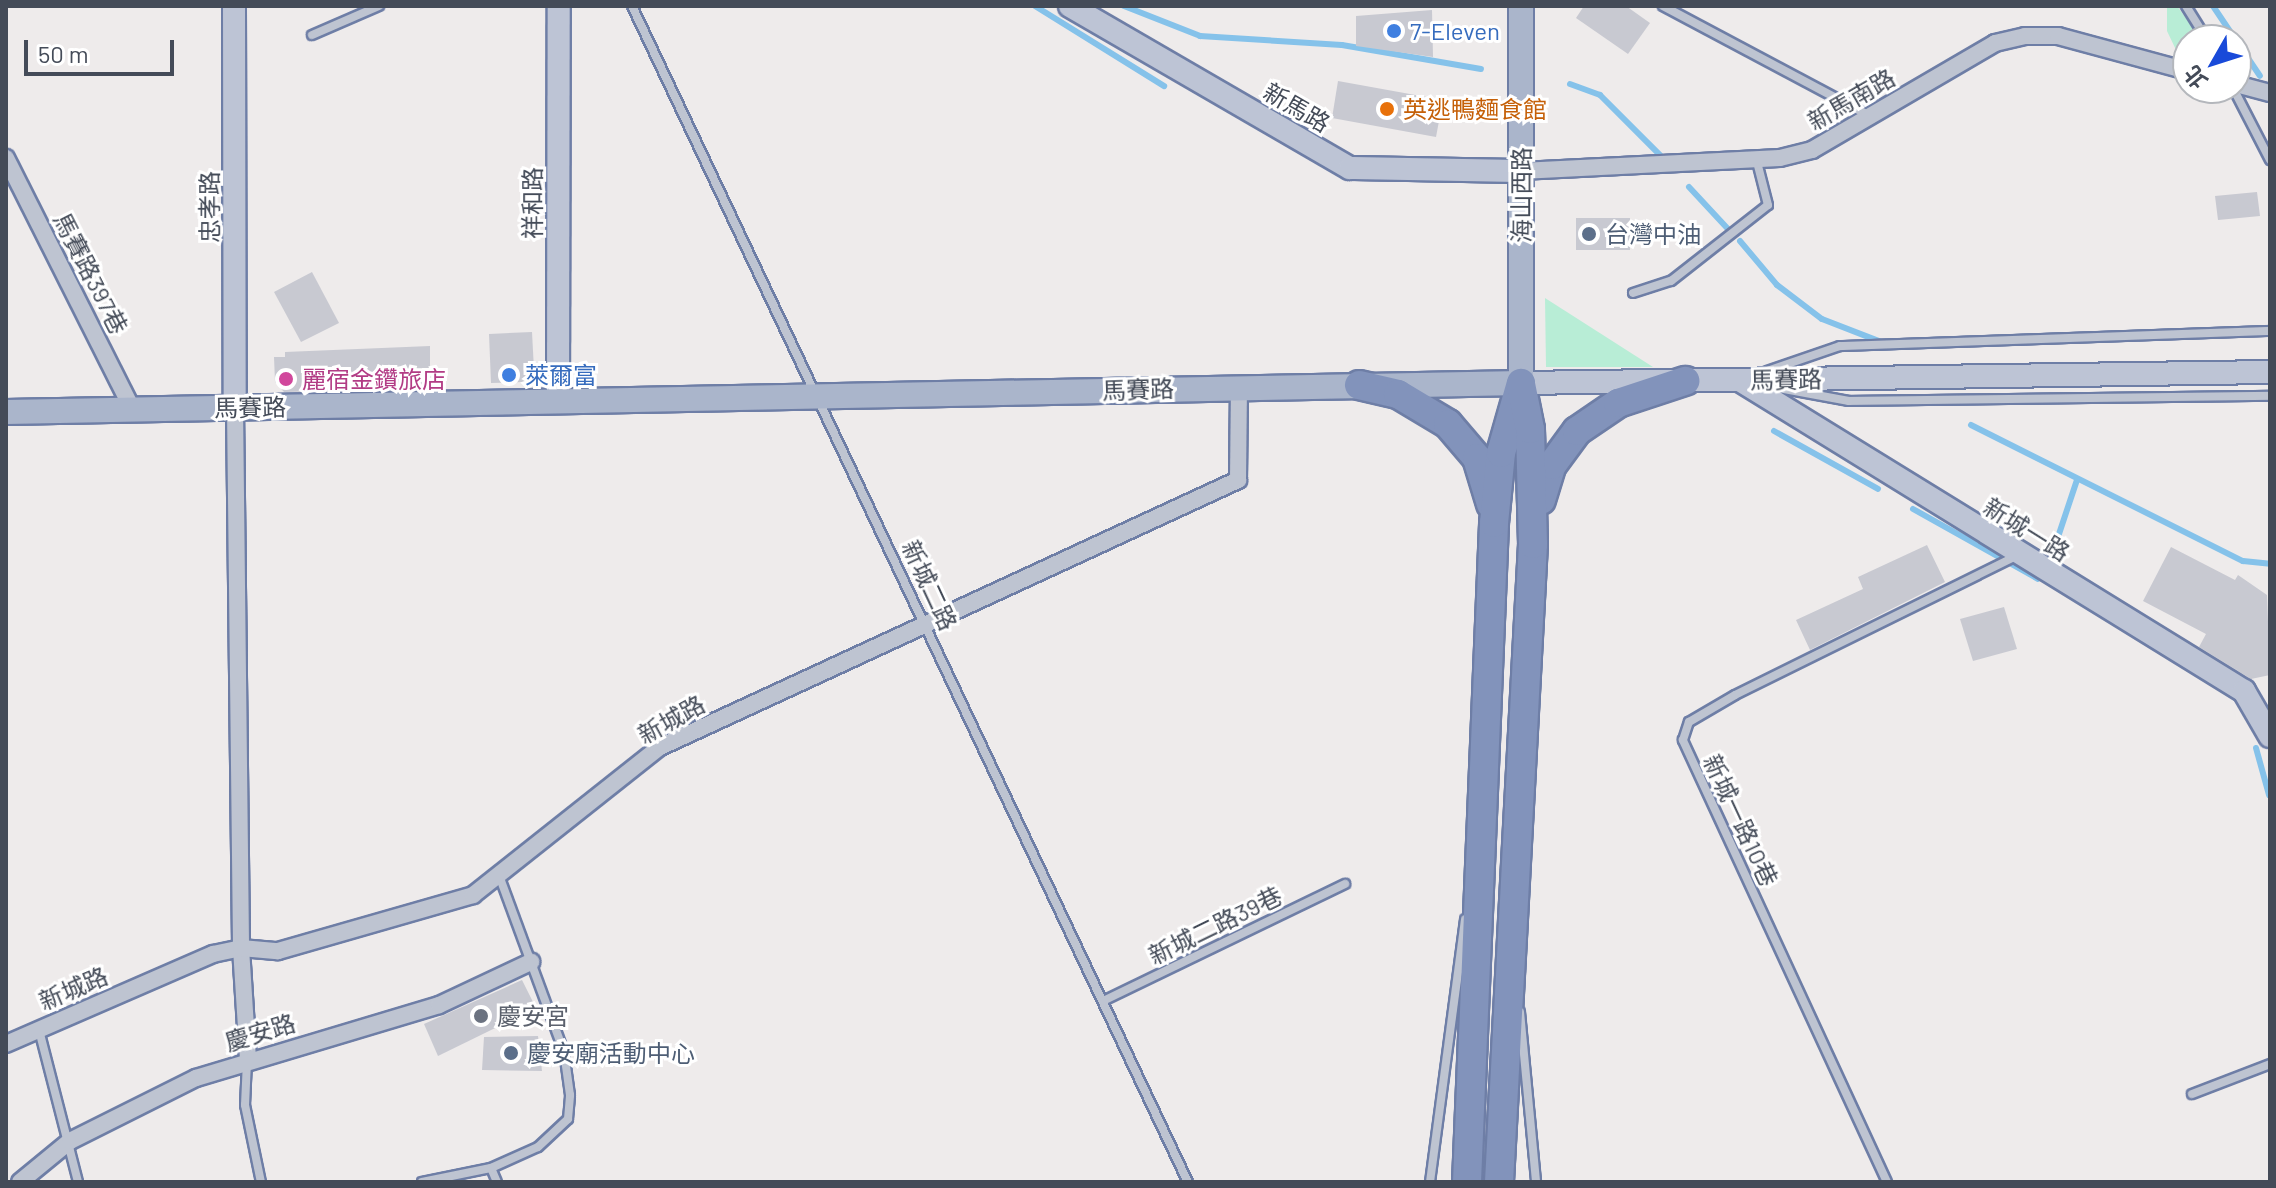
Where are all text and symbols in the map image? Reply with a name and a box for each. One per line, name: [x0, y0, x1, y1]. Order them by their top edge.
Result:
place label: 7-Eleven: [1410, 17, 1500, 45]
marker: 7-Eleven: [1385, 22, 1403, 40]
scale bar: [28, 24, 178, 74]
north arrow: [2172, 24, 2252, 104]
text: 50 m: [38, 39, 89, 68]
text: 北: [2178, 61, 2212, 95]
street label: 新馬南路: [1802, 63, 1900, 135]
street label: 新馬路: [1259, 77, 1335, 137]
place label: 英逃鴨麵食館: [1403, 95, 1547, 123]
marker: 英逃鴨麵食館: [1378, 100, 1396, 118]
street label: 海山西路: [1507, 147, 1535, 243]
street label: 祥和路: [518, 167, 546, 239]
street label: 忠孝路: [195, 171, 223, 243]
street label: 馬賽路397巷: [48, 208, 134, 338]
place label: 台灣中油: [1605, 220, 1701, 248]
marker: 台灣中油: [1580, 225, 1598, 243]
place label: 萊爾富: [525, 361, 597, 389]
street label: 馬賽路: [1750, 364, 1822, 394]
place label: 麗宿金鑽旅店: [302, 365, 446, 393]
marker: 萊爾富: [500, 366, 518, 384]
marker: 麗宿金鑽旅店: [277, 370, 295, 388]
street label: 馬賽路: [1102, 373, 1174, 405]
street label: 馬賽路: [214, 392, 286, 422]
street label: 新城一路: [1979, 491, 2075, 567]
street label: 新城二路: [897, 535, 963, 635]
street label: 新城路: [633, 689, 709, 749]
street label: 新城一路10巷: [1698, 750, 1784, 890]
street label: 新城二路39巷: [1144, 880, 1286, 970]
street label: 新城路: [34, 961, 112, 1015]
place label: 慶安宮: [497, 1002, 569, 1030]
marker: 慶安宮: [472, 1007, 490, 1025]
street label: 慶安路: [221, 1008, 299, 1056]
place label: 慶安廟活動中心: [527, 1039, 695, 1067]
marker: 慶安廟活動中心: [502, 1044, 520, 1062]

